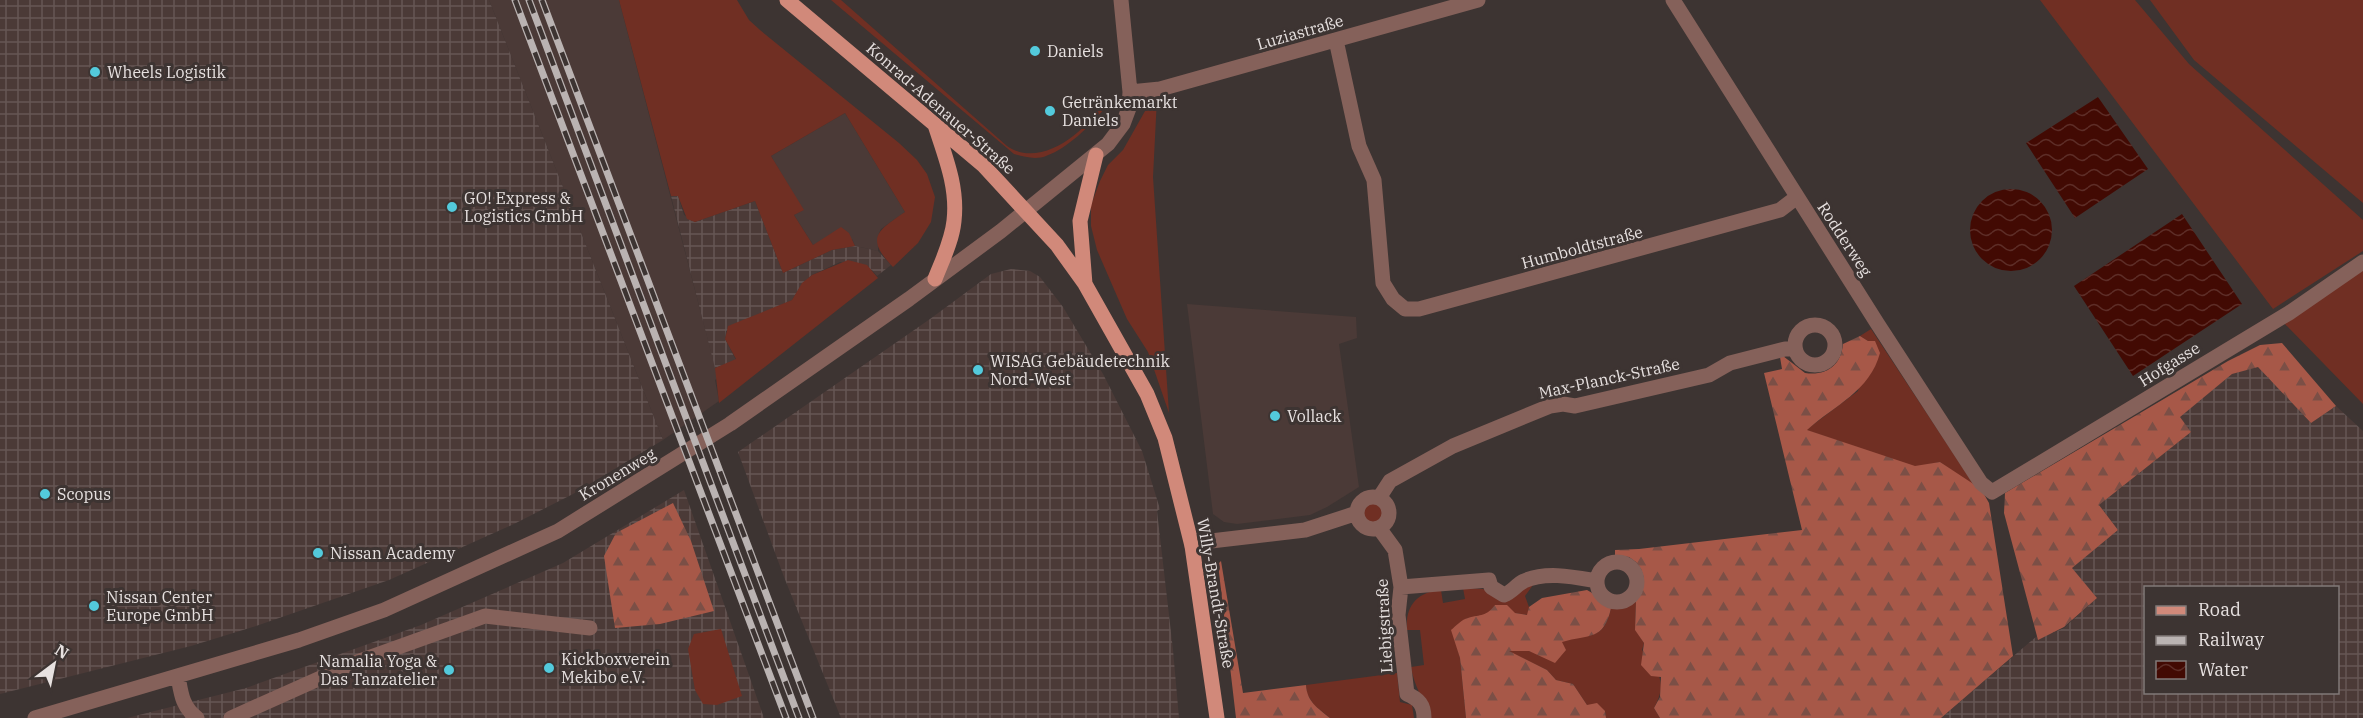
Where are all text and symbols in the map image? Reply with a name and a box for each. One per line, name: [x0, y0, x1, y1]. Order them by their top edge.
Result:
street label: Luziastraße: [1254, 10, 1346, 54]
street label: Konrad-Adenauer-Straße: [862, 38, 1020, 178]
place label: Daniels: [1047, 41, 1103, 61]
marker: Daniels: [1028, 44, 1042, 58]
place label: Wheels Logistik: [107, 62, 227, 82]
marker: Wheels Logistik: [88, 65, 102, 79]
place label: Getränkemarkt Daniels: [1062, 92, 1178, 130]
marker: Getränkemarkt Daniels: [1043, 104, 1057, 118]
place label: GO! Express & Logistics GmbH: [464, 188, 583, 226]
street label: Rodderweg: [1813, 198, 1877, 280]
marker: GO! Express & Logistics GmbH: [445, 200, 459, 214]
street label: Humboldtstraße: [1519, 221, 1645, 273]
street label: Hofgasse: [2135, 337, 2203, 391]
place label: WISAG Gebäudetechnik Nord-West: [990, 351, 1171, 389]
street label: Max-Planck-Straße: [1537, 353, 1681, 403]
marker: WISAG Gebäudetechnik Nord-West: [971, 363, 985, 377]
place label: Vollack: [1287, 406, 1342, 426]
marker: Vollack: [1268, 409, 1282, 423]
street label: Kronenweg: [575, 443, 659, 505]
place label: Scopus: [57, 484, 111, 504]
marker: Scopus: [38, 487, 52, 501]
street label: Willy-Brandt-Straße: [1193, 516, 1239, 670]
place label: Nissan Academy: [330, 543, 456, 563]
marker: Nissan Academy: [311, 546, 325, 560]
street label: Liebigstraße: [1372, 578, 1396, 674]
legend: [2144, 586, 2339, 694]
place label: Nissan Center Europe GmbH: [106, 587, 213, 625]
text: Road: [2198, 598, 2241, 621]
marker: Nissan Center Europe GmbH: [87, 599, 101, 613]
text: Railway: [2198, 628, 2264, 651]
north arrow: [24, 634, 84, 694]
text: N: [51, 639, 73, 663]
place label: Kickboxverein Mekibo e.V.: [561, 649, 670, 687]
place label: Namalia Yoga & Das Tanzatelier: [319, 651, 437, 689]
text: Water: [2198, 658, 2248, 681]
marker: Kickboxverein Mekibo e.V.: [542, 661, 556, 675]
marker: Namalia Yoga & Das Tanzatelier: [442, 663, 456, 677]

